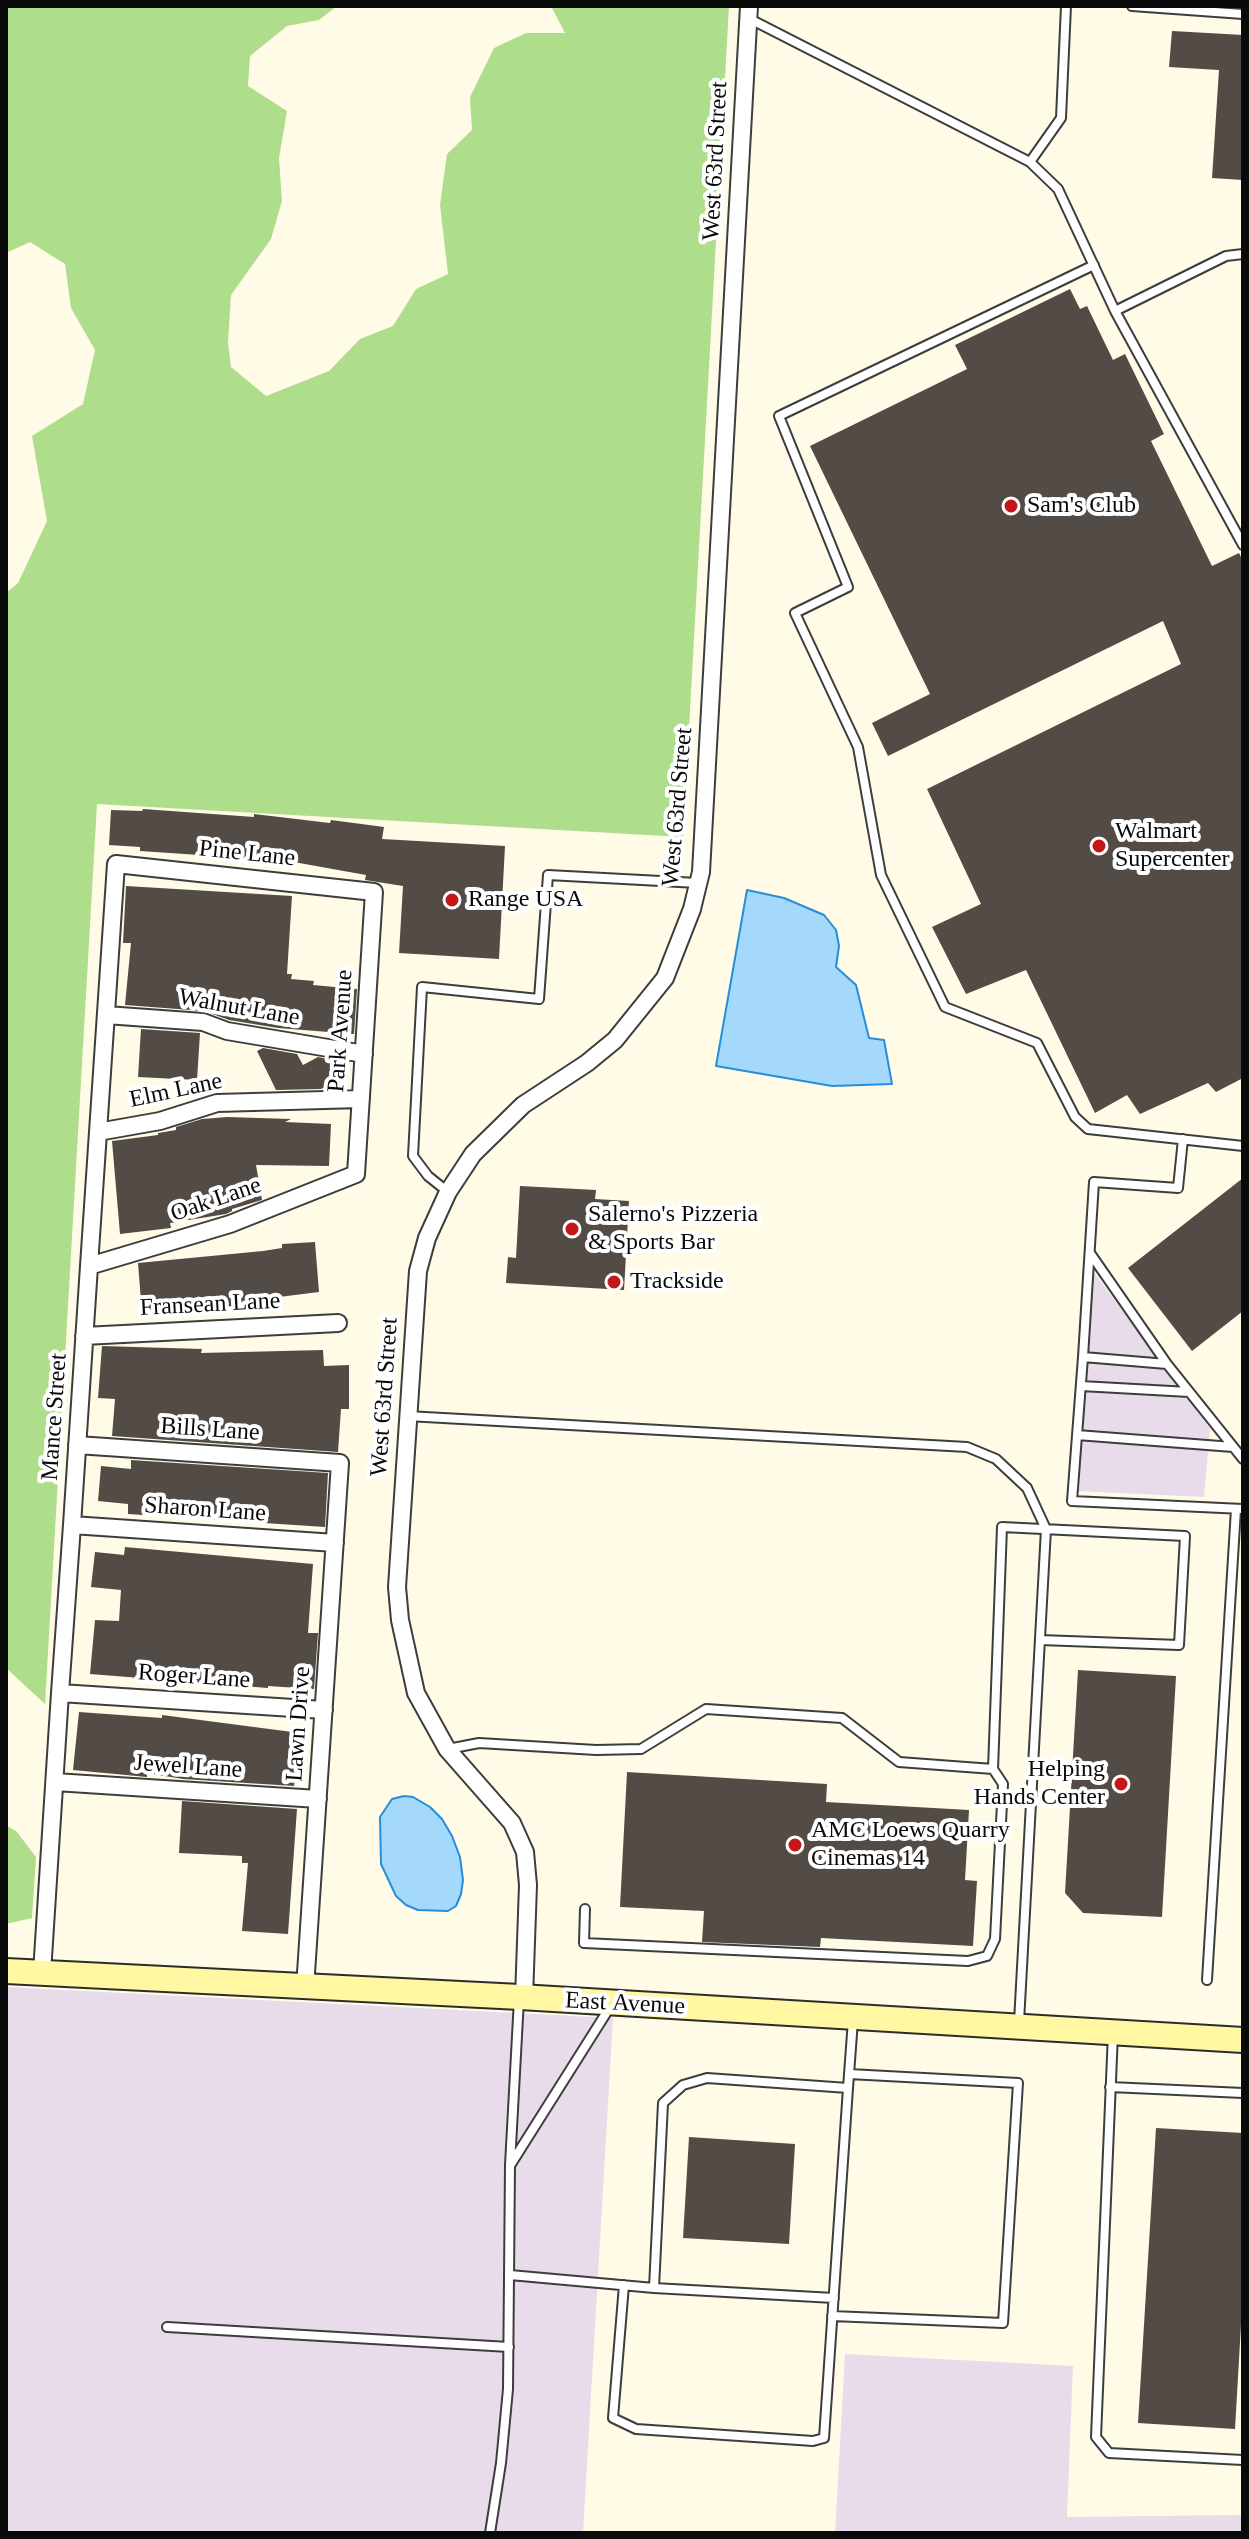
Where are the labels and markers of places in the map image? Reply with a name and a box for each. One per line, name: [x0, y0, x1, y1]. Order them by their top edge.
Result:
place label: Sam's Club: [1027, 492, 1136, 520]
marker: Sam's Club: [1002, 497, 1020, 515]
place label: Walmart Supercenter: [1115, 818, 1230, 874]
marker: Walmart Supercenter: [1090, 837, 1108, 855]
place label: Range USA: [468, 886, 583, 914]
marker: Range USA: [443, 891, 461, 909]
place label: Salerno's Pizzeria & Sports Bar: [588, 1201, 758, 1257]
marker: Salerno's Pizzeria & Sports Bar: [563, 1220, 581, 1238]
place label: Trackside: [630, 1268, 724, 1296]
marker: Trackside: [605, 1273, 623, 1291]
place label: Helping Hands Center: [974, 1756, 1105, 1812]
marker: Helping Hands Center: [1112, 1775, 1130, 1793]
place label: AMC Loews Quarry Cinemas 14: [811, 1817, 1010, 1873]
marker: AMC Loews Quarry Cinemas 14: [786, 1836, 804, 1854]

